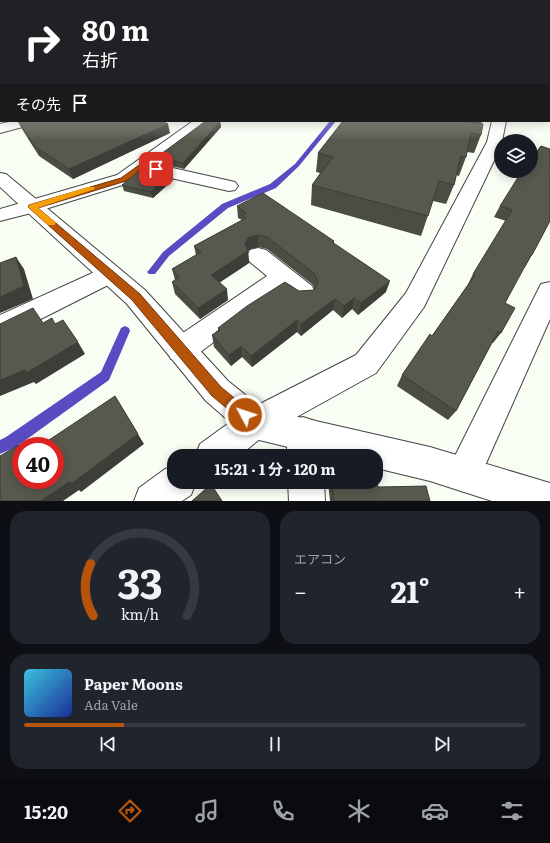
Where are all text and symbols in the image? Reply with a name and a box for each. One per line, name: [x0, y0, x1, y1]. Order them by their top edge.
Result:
text: 80 m: [82, 8, 149, 50]
icon: right: [16, 16, 68, 68]
text: 右折: [82, 46, 118, 73]
text: その先: [16, 92, 61, 115]
icon: arrive: [69, 92, 91, 114]
map controls: [494, 134, 538, 178]
button: layers: [494, 134, 538, 178]
pin: [139, 152, 173, 186]
icon: arrive: [145, 158, 167, 180]
position arrow: [224, 394, 266, 436]
speed limit sign: 40: [12, 437, 64, 489]
text: 15:21 · 1 分 · 120 m: [214, 457, 336, 480]
text: 33: [117, 549, 163, 611]
text: エアコン: [294, 549, 346, 568]
text: 21°: [390, 568, 430, 612]
text: −: [294, 574, 307, 607]
text: +: [513, 574, 526, 607]
text: km/h: [121, 602, 160, 623]
text: Paper Moons: [84, 672, 183, 695]
text: Ada Vale: [84, 695, 138, 714]
icon: previous: [97, 733, 119, 755]
icon: pause: [264, 733, 286, 755]
icon: next: [431, 733, 453, 755]
icon: directions: [116, 797, 144, 825]
icon: music: [193, 797, 221, 825]
icon: phone: [269, 797, 297, 825]
icon: climate: [345, 797, 373, 825]
icon: car: [421, 797, 449, 825]
icon: filters: [498, 797, 526, 825]
text: 15:20: [24, 798, 68, 825]

